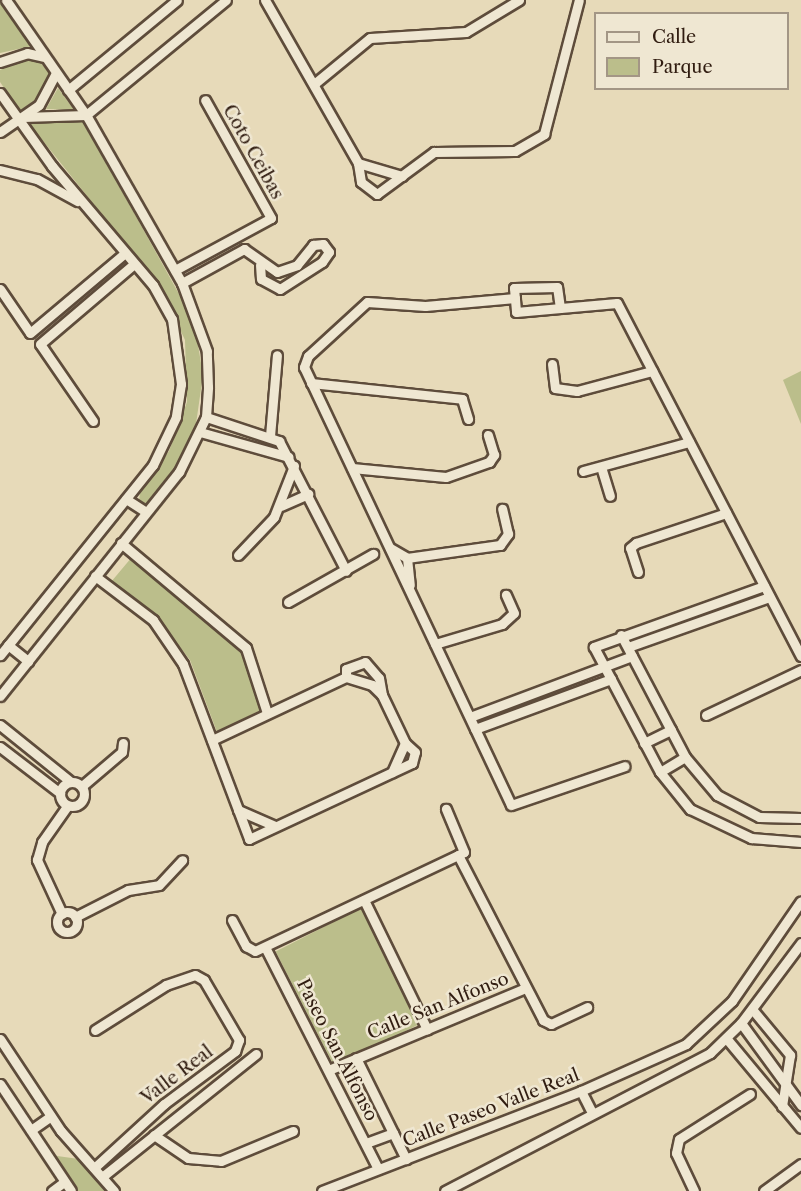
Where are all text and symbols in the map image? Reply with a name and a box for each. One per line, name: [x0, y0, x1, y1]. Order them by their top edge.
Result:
legend: [594, 12, 789, 90]
text: Calle: [652, 26, 696, 48]
text: Parque: [652, 56, 713, 78]
street label: Coto Ceibas: [218, 101, 288, 203]
street label: Calle San Alfonso: [364, 968, 512, 1044]
street label: Paseo San Alfonso: [292, 975, 382, 1125]
street label: Valle Real: [137, 1041, 217, 1109]
street label: Calle Paseo Valle Real: [399, 1064, 583, 1152]

